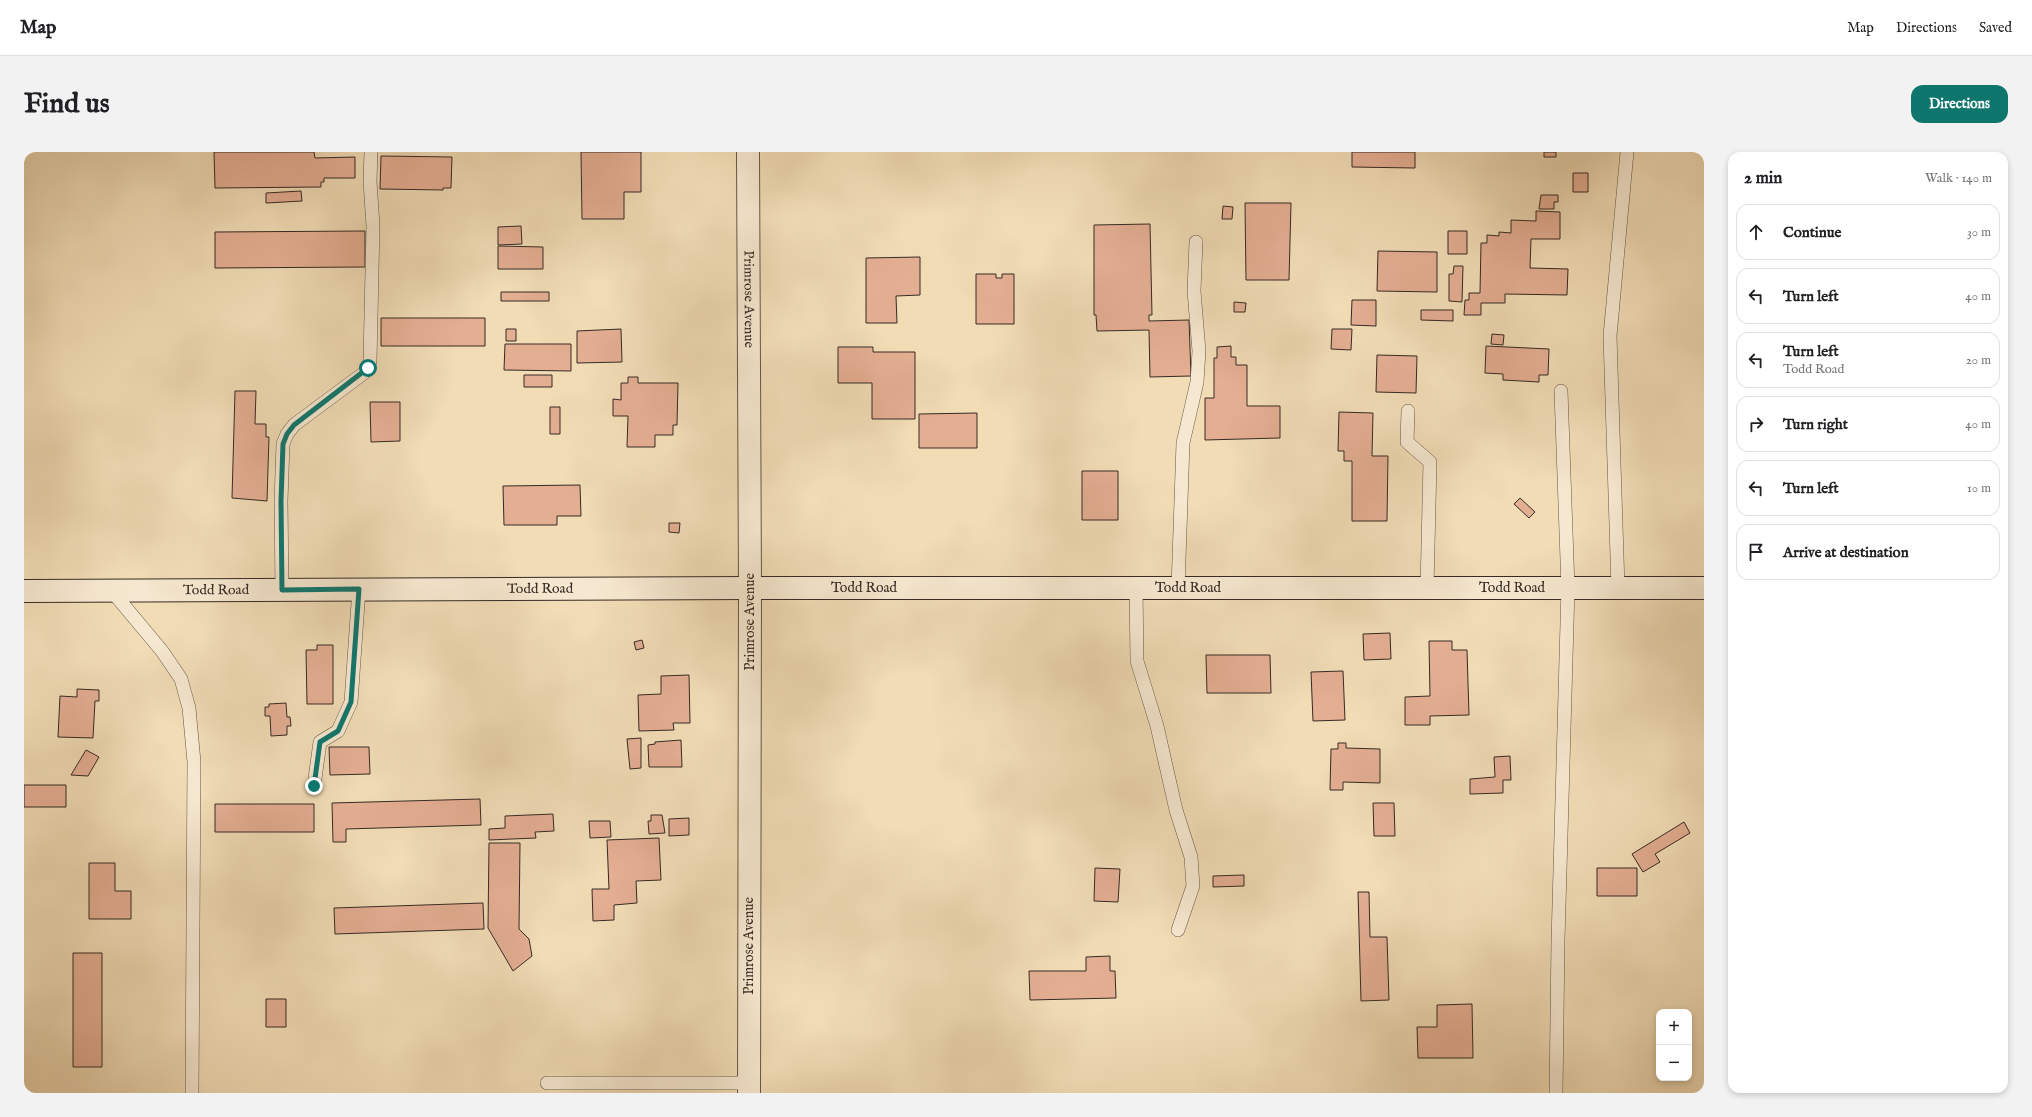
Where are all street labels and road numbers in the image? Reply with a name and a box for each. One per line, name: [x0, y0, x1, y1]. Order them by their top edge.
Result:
street label: Primrose Avenue: [739, 250, 758, 348]
street label: Primrose Avenue: [741, 573, 759, 671]
street label: Todd Road: [831, 579, 898, 597]
street label: Todd Road: [1155, 579, 1222, 597]
street label: Todd Road: [1479, 579, 1546, 597]
street label: Todd Road: [507, 580, 574, 598]
street label: Todd Road: [183, 581, 250, 599]
street label: Primrose Avenue: [740, 897, 758, 995]

